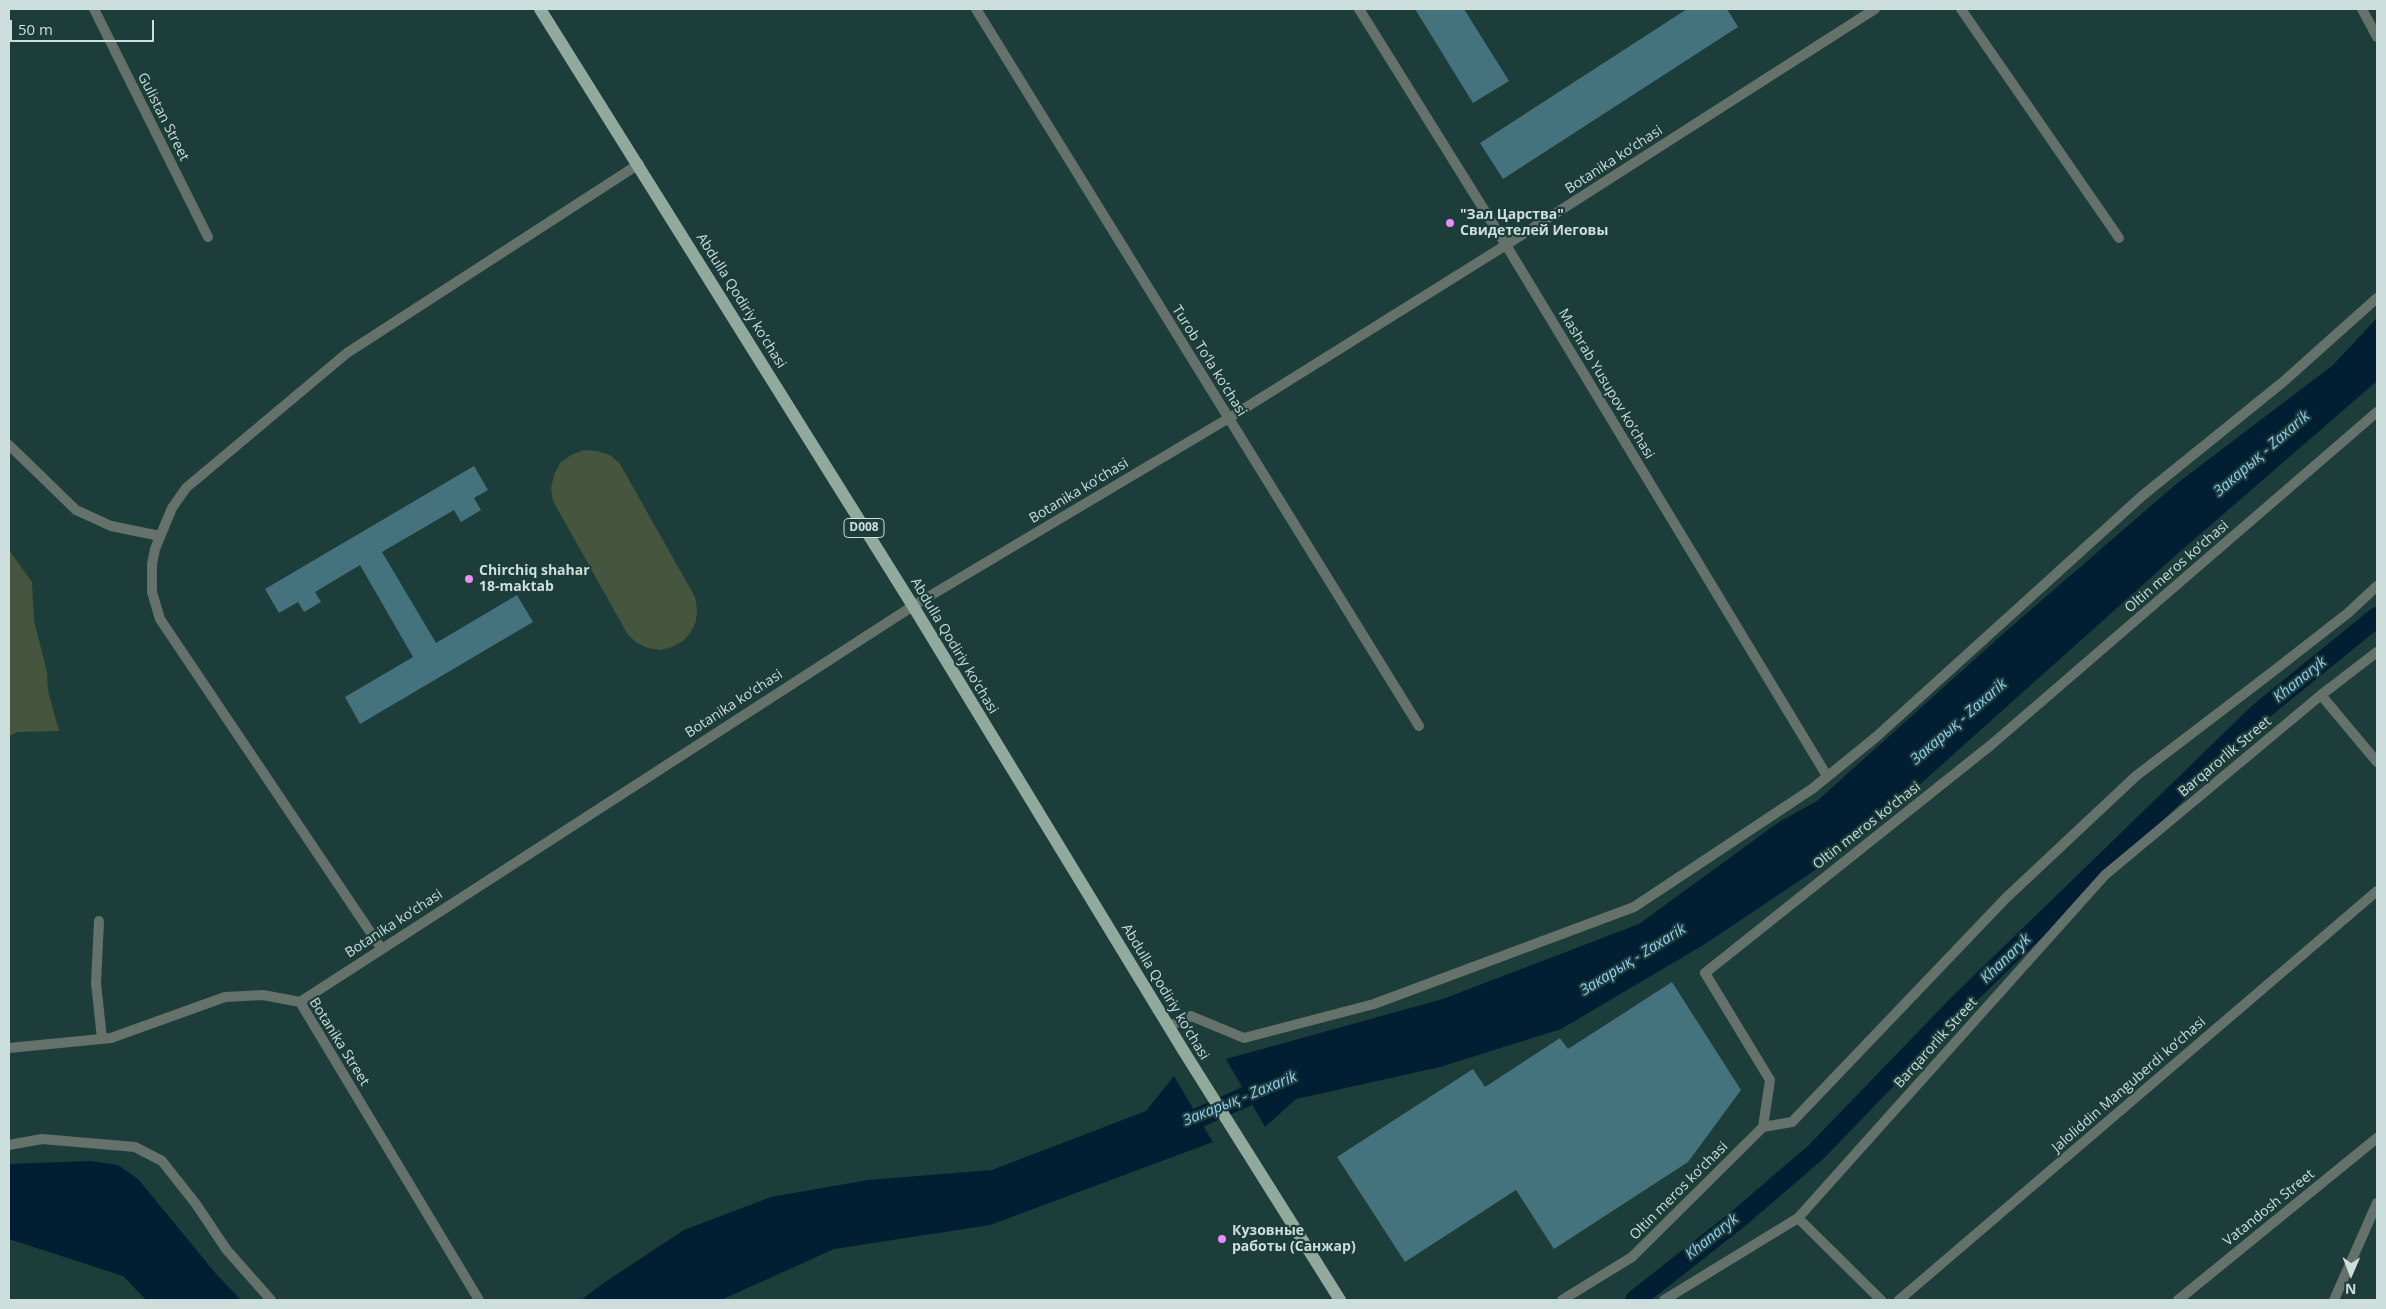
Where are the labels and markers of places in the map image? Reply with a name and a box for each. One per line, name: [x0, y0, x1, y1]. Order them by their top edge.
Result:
place label: "Зал Царства" Свидетелей Иеговы: [1460, 207, 1608, 240]
marker: "Зал Царства" Свидетелей Иеговы: [1444, 217, 1456, 229]
place label: Chirchiq shahar 18-maktab: [479, 563, 590, 596]
marker: Chirchiq shahar 18-maktab: [463, 573, 475, 585]
place label: Кузовные работы (Санжар): [1232, 1223, 1356, 1256]
marker: Кузовные работы (Санжар): [1216, 1233, 1228, 1245]

